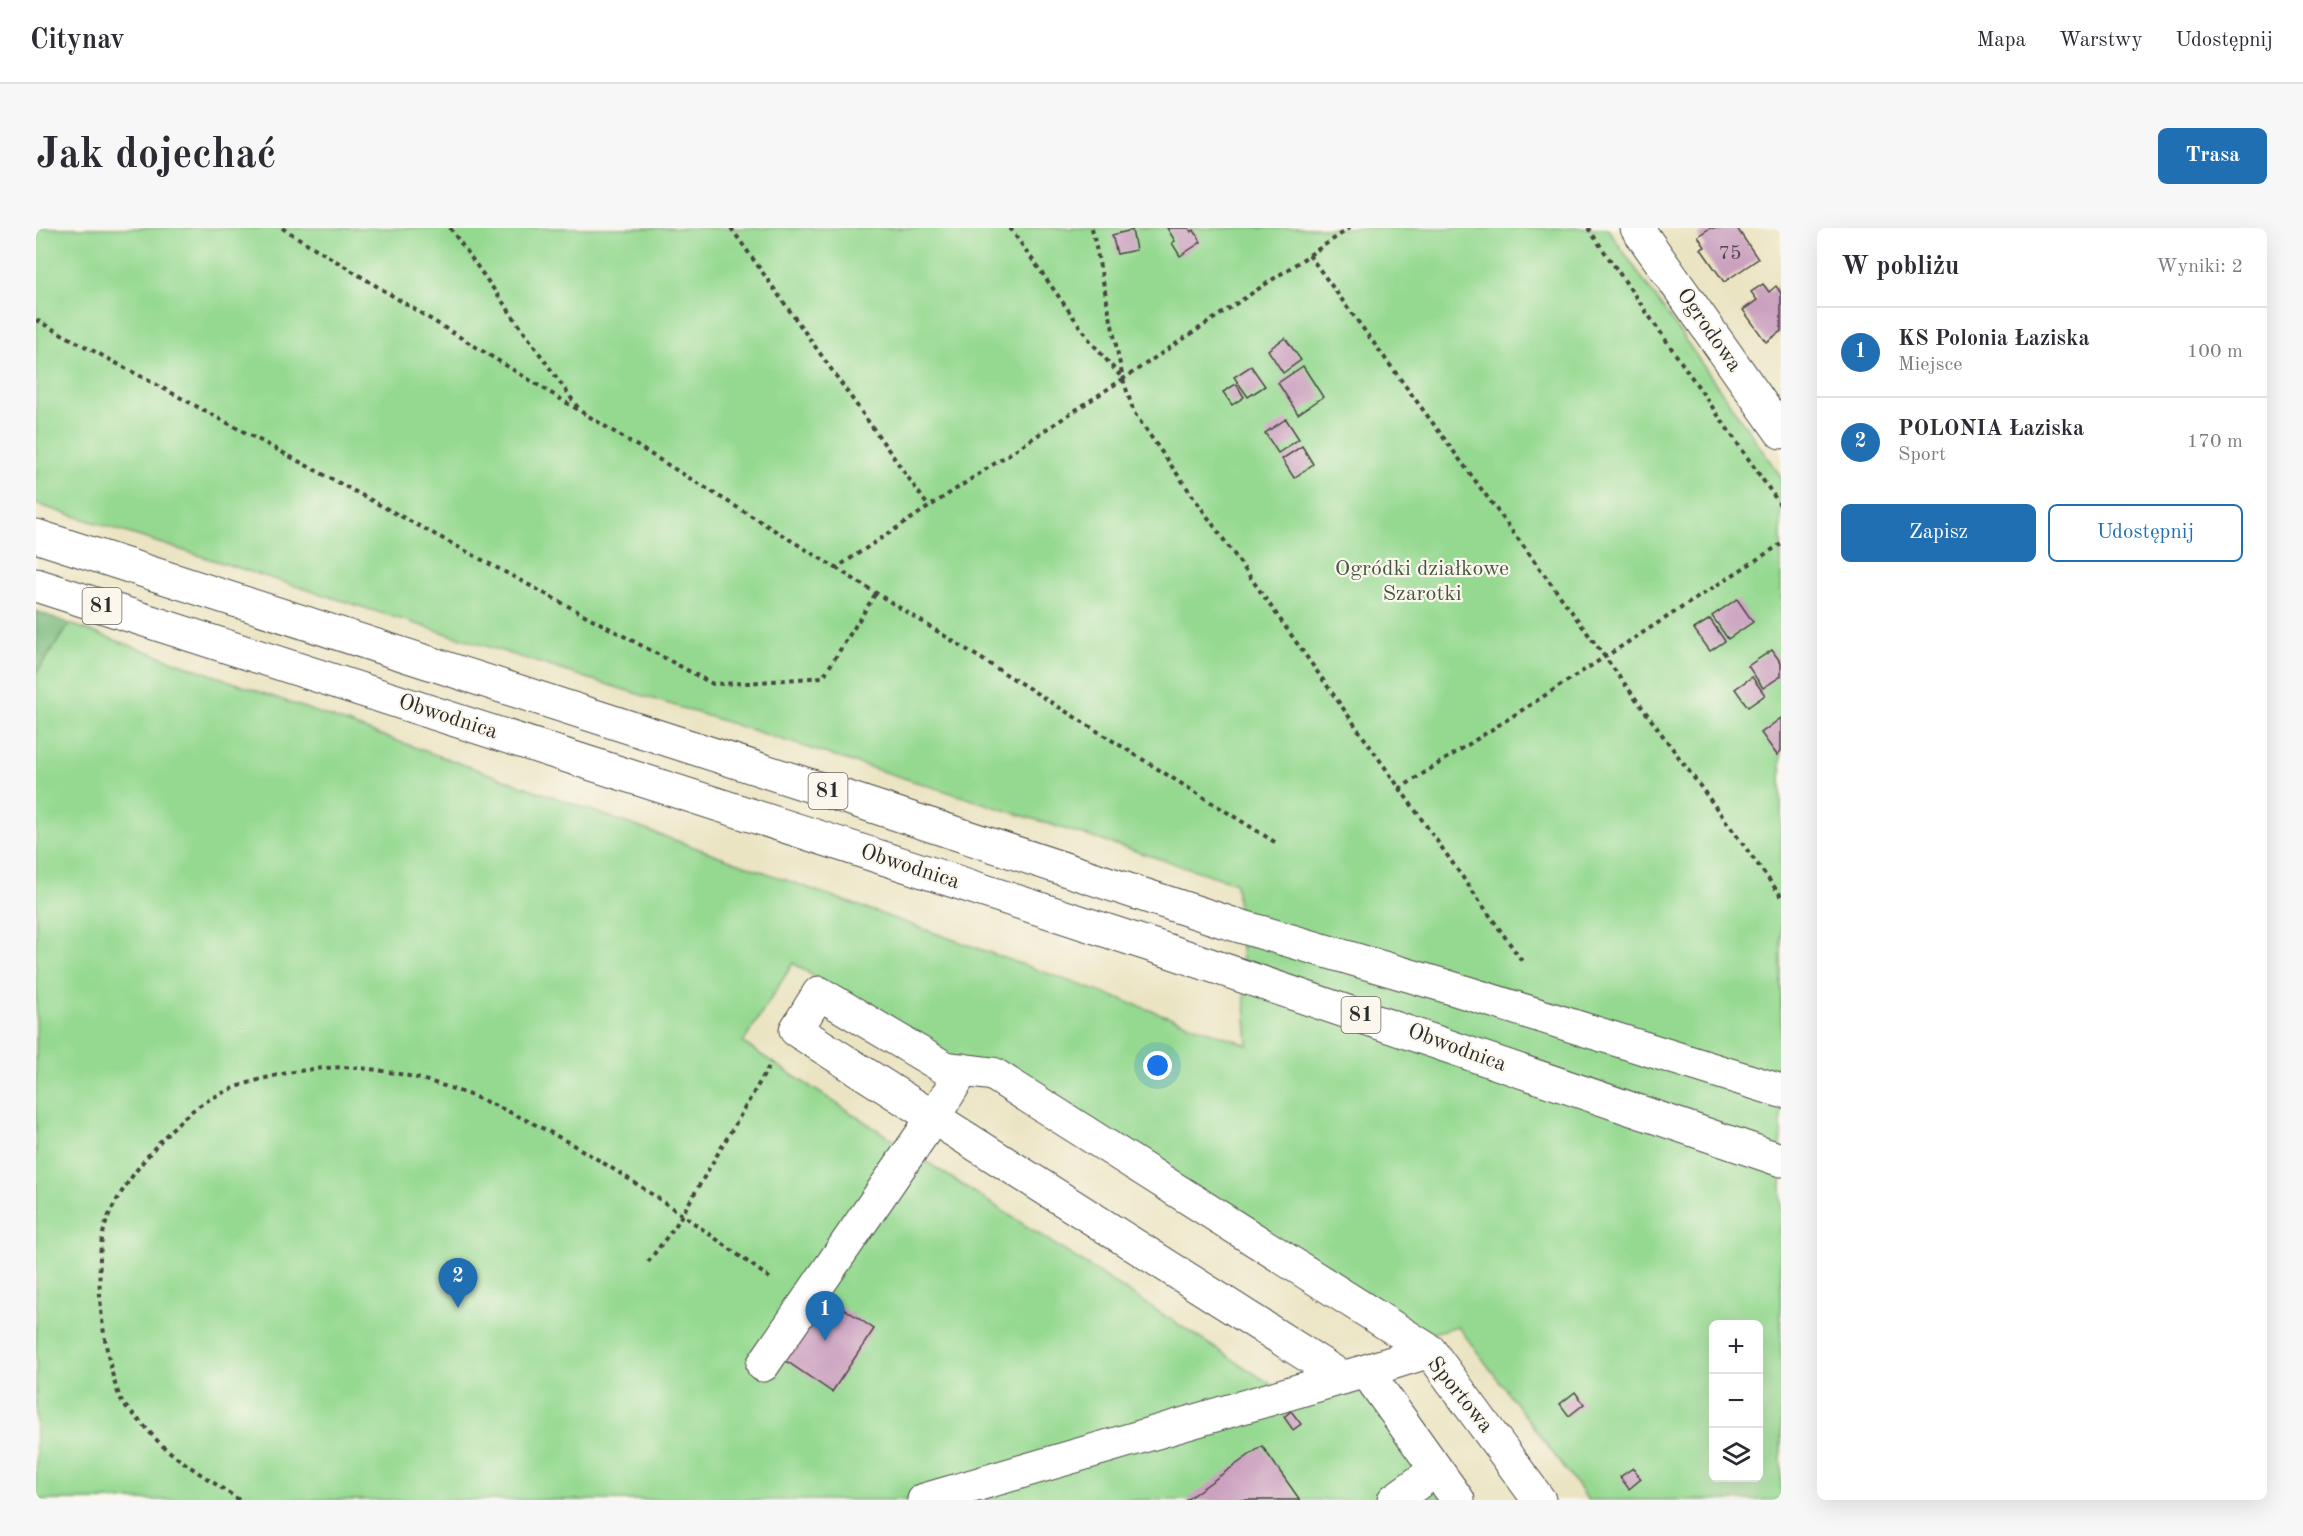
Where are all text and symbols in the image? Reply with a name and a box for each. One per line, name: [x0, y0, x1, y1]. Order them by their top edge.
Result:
text: Citynav: [30, 27, 125, 55]
text: Mapa: [1977, 30, 2026, 51]
text: Warstwy: [2059, 30, 2143, 51]
text: Udostępnij: [2176, 30, 2273, 51]
button: Trasa: [2158, 128, 2267, 184]
text: Jak dojechać: [36, 135, 277, 177]
house number: 75: [1718, 244, 1742, 264]
text: W pobliżu: [1841, 254, 1959, 280]
text: Wyniki: 2: [2156, 257, 2243, 277]
street label: Ogrodowa: [1672, 284, 1746, 376]
text: KS Polonia Łaziska: [1898, 328, 2090, 350]
text: 1: [1855, 342, 1866, 362]
text: 100 m: [2187, 342, 2243, 362]
text: Miejsce: [1898, 355, 1962, 375]
text: POLONIA Łaziska: [1898, 418, 2084, 440]
text: 2: [1855, 432, 1866, 452]
text: 170 m: [2187, 432, 2243, 452]
text: Sport: [1898, 445, 1946, 465]
button: Zapisz: [1841, 504, 2036, 562]
button: Udostępnij: [2048, 504, 2243, 562]
park label: Ogródki działkowe Szarotki: [1335, 558, 1509, 605]
road number: 81: [82, 588, 122, 624]
street label: Obwodnica: [396, 691, 501, 743]
road number: 81: [808, 773, 848, 809]
street label: Obwodnica: [858, 841, 963, 893]
road number: 81: [1342, 997, 1380, 1033]
street label: Obwodnica: [1405, 1020, 1509, 1076]
your location: [1143, 1051, 1172, 1080]
pin: 2: [438, 1258, 478, 1308]
pin: 1: [806, 1292, 844, 1341]
map controls: [1709, 1320, 1763, 1482]
button: +: [1709, 1320, 1763, 1374]
street label: Sportowa: [1423, 1353, 1497, 1437]
button: −: [1709, 1374, 1763, 1428]
button: layers: [1709, 1428, 1763, 1482]

